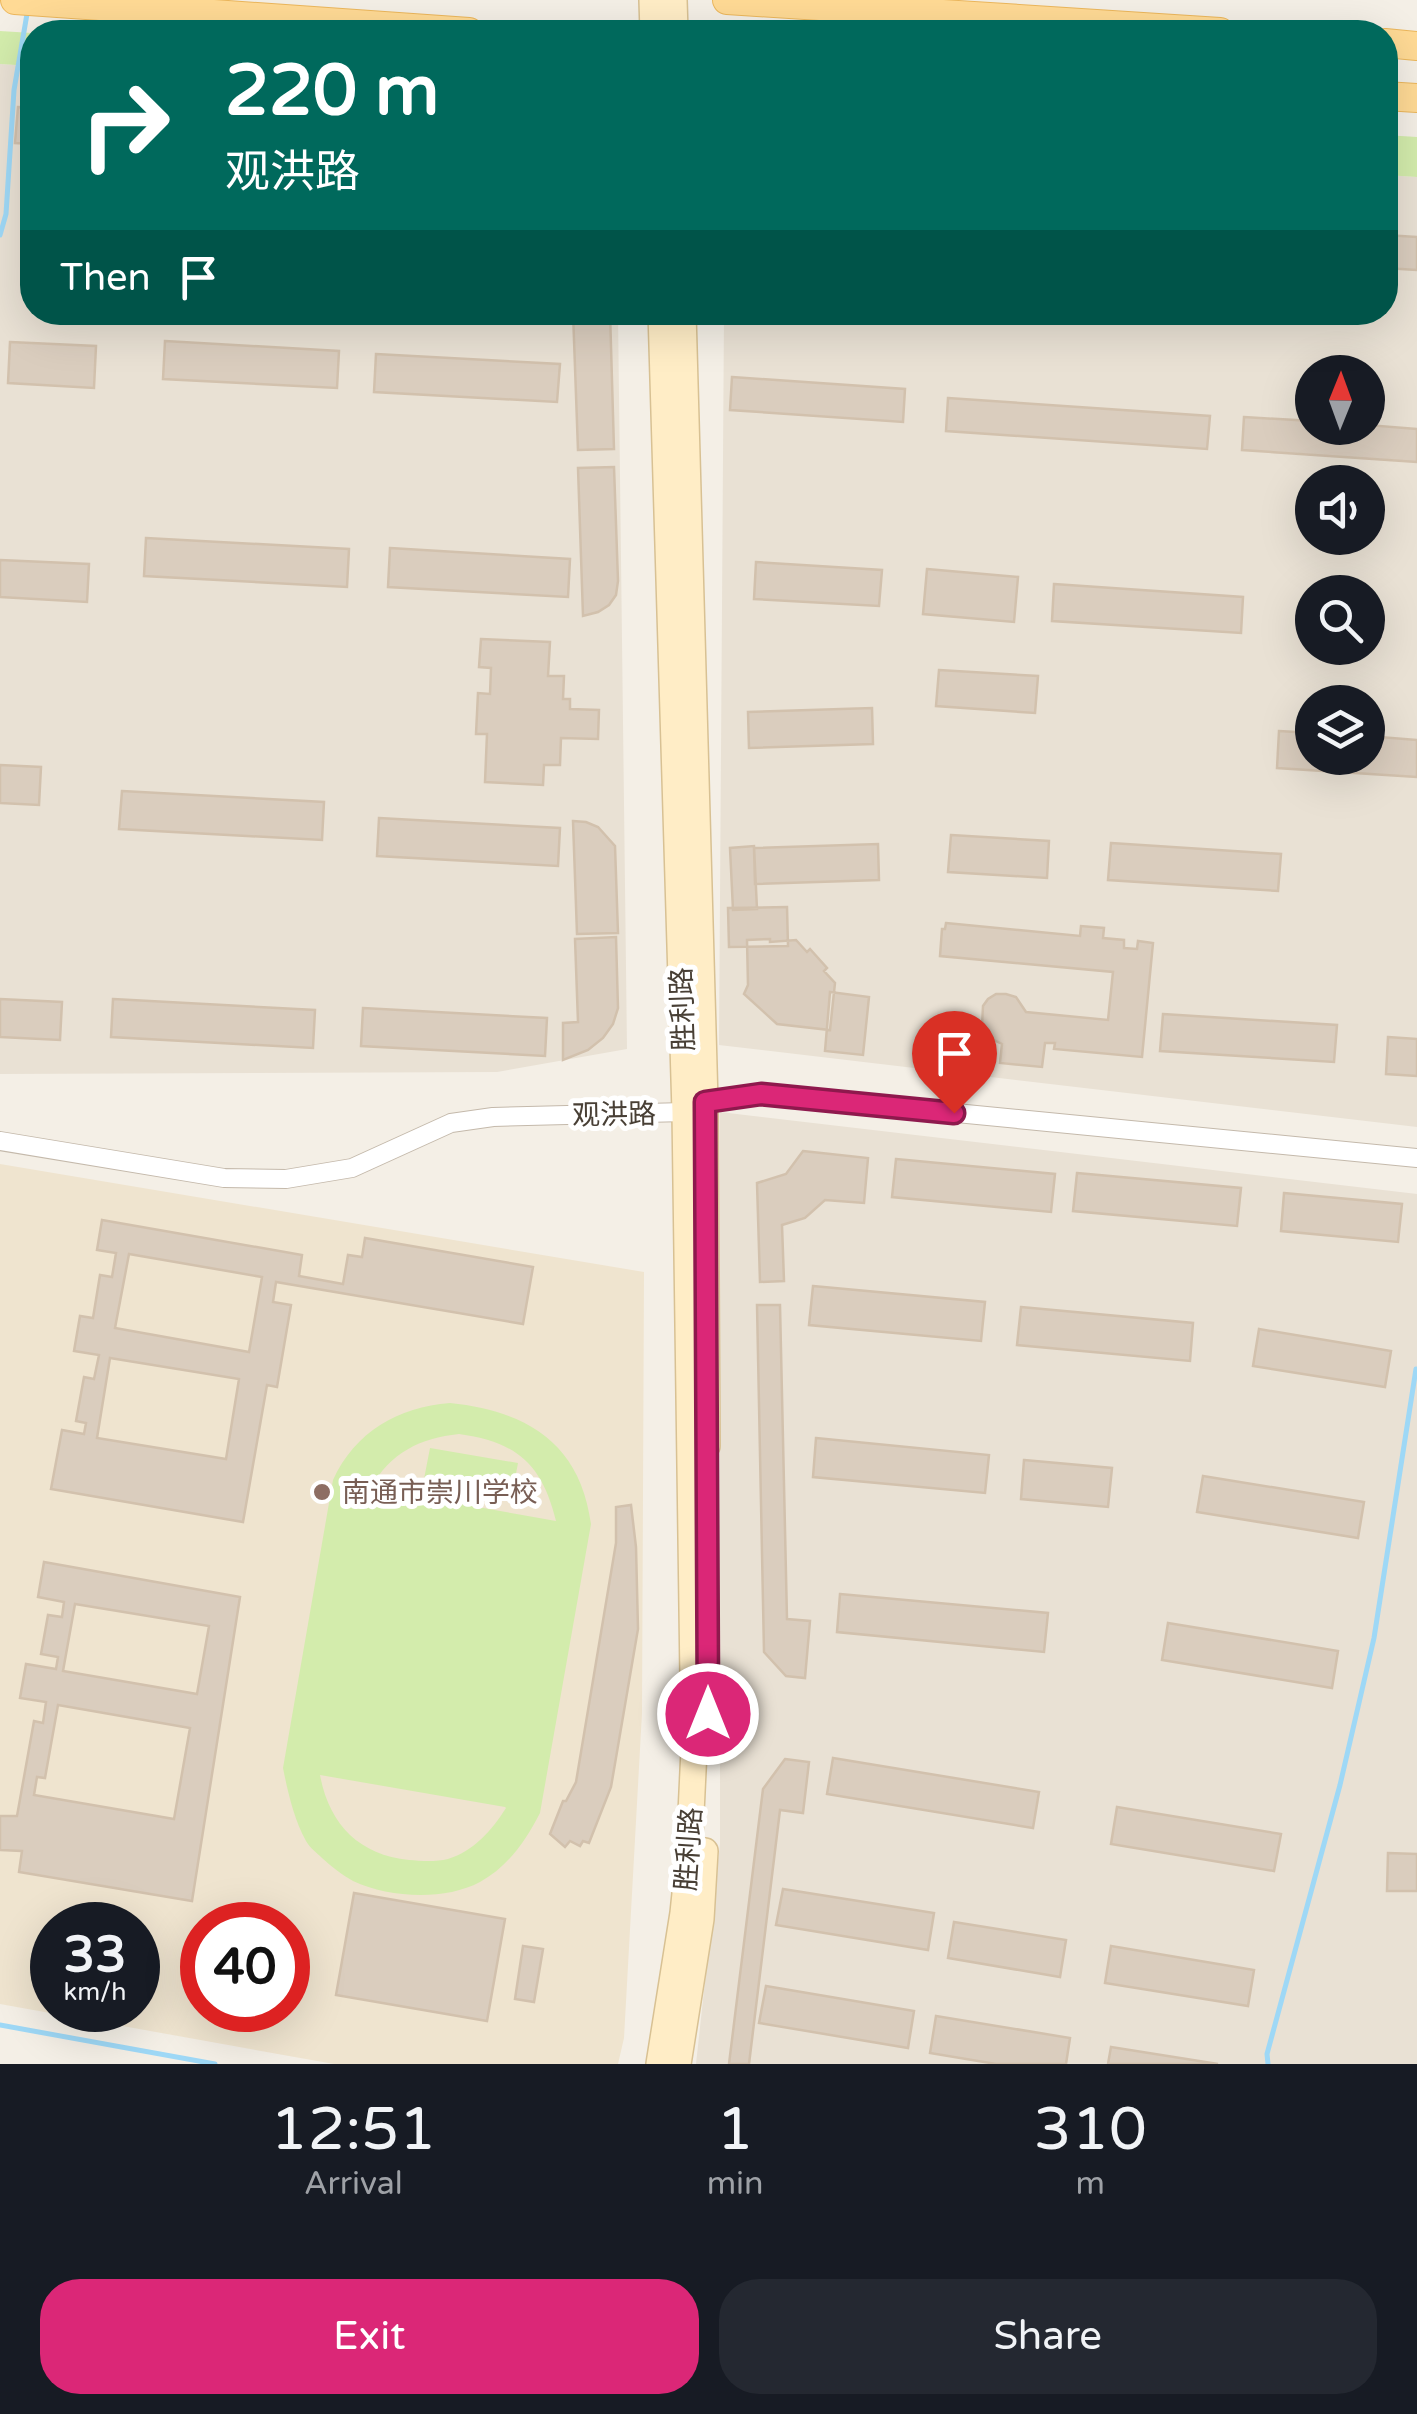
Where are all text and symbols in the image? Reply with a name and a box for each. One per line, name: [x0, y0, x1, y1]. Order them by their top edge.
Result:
text: 220 m: [225, 50, 439, 134]
icon: right: [60, 60, 190, 190]
text: 观洪路: [225, 146, 360, 200]
icon: arrive: [171, 250, 226, 305]
text: Then: [60, 255, 151, 301]
north arrow: [1295, 355, 1385, 445]
map controls: [1295, 355, 1385, 775]
button: sound: [1295, 465, 1385, 555]
button: search: [1295, 575, 1385, 665]
button: layers: [1295, 685, 1385, 775]
street label: 胜利路: [665, 966, 701, 1052]
pin: [912, 1011, 997, 1114]
icon: arrive: [927, 1026, 982, 1081]
street label: 观洪路: [572, 1097, 656, 1133]
place label: 南通市崇川学校: [342, 1476, 538, 1510]
marker: 南通市崇川学校: [311, 1481, 333, 1503]
position arrow: [656, 1662, 760, 1766]
street label: 胜利路: [669, 1806, 709, 1892]
speed limit sign: 40: [180, 1902, 310, 2032]
text: 33: [64, 1925, 126, 1985]
text: km/h: [64, 1977, 126, 2007]
text: 12:51: [270, 2094, 437, 2166]
text: 1: [716, 2094, 754, 2166]
text: 310: [1034, 2094, 1147, 2166]
text: Arrival: [304, 2165, 403, 2203]
text: min: [707, 2165, 764, 2203]
text: m: [1076, 2165, 1105, 2203]
button: Exit: [40, 2279, 699, 2394]
button: Share: [719, 2279, 1377, 2394]

